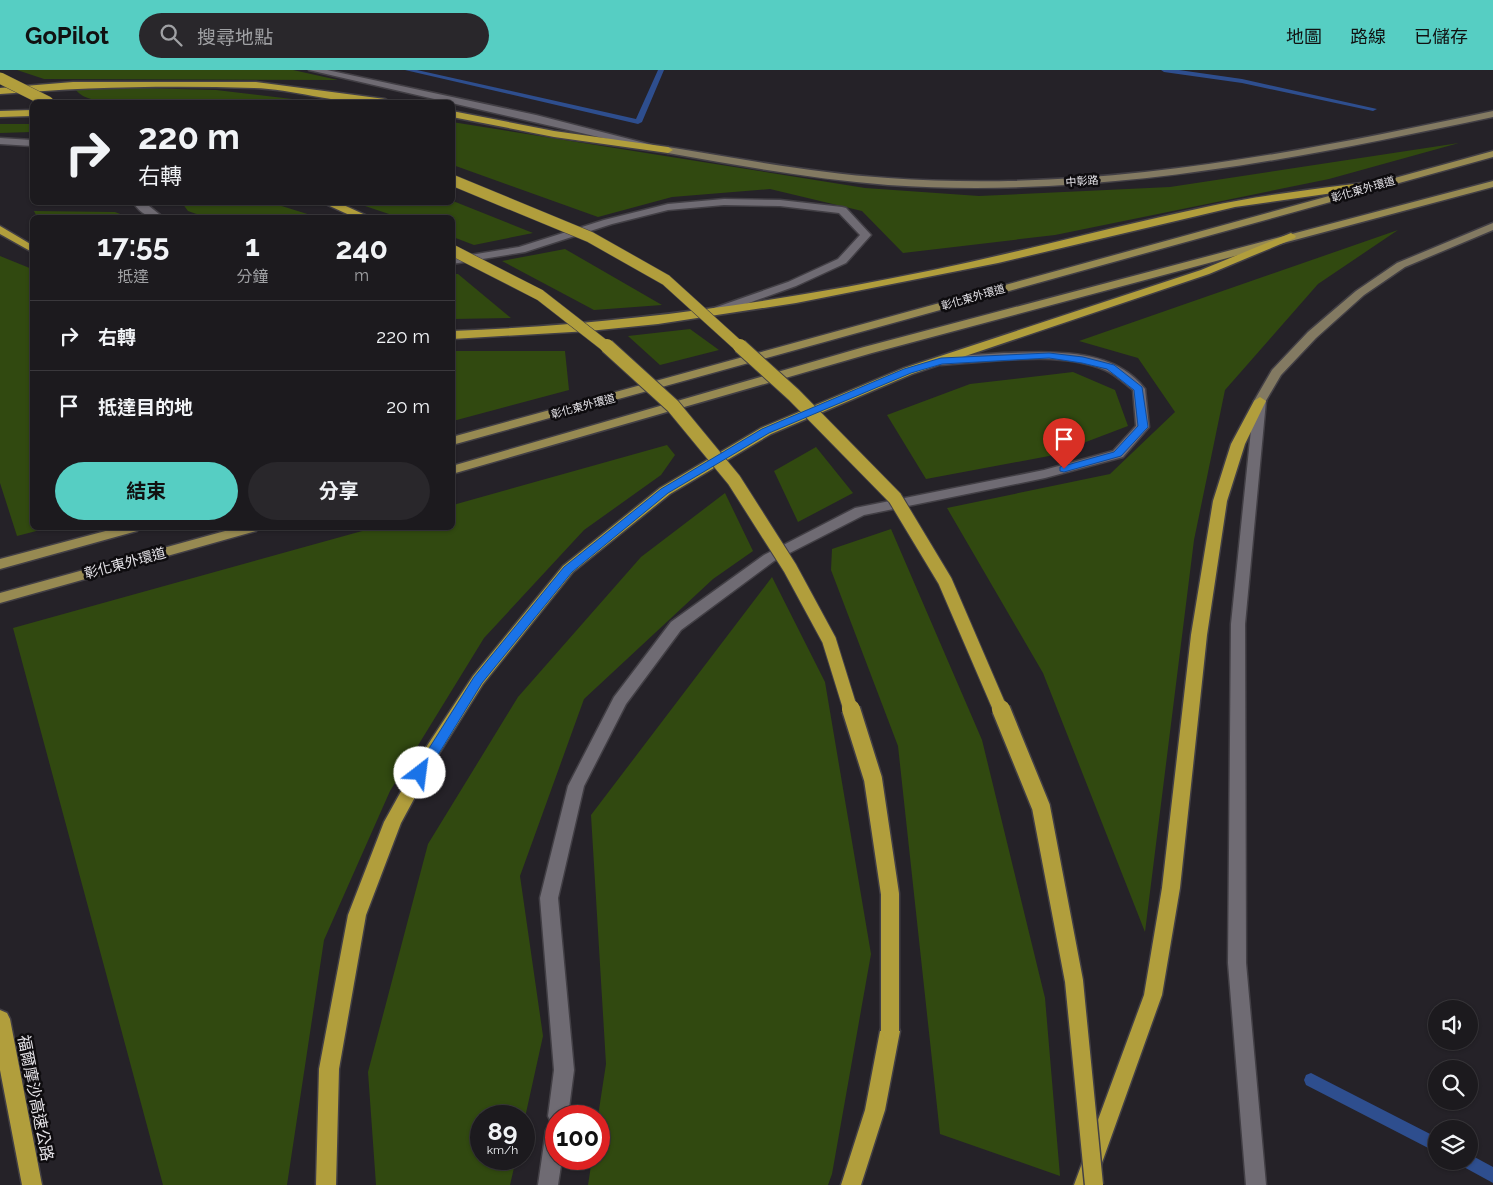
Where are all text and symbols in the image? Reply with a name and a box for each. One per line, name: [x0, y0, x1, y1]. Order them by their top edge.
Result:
search box: [139, 13, 489, 58]
text: GoPilot: [25, 21, 109, 50]
icon: search: [157, 21, 185, 49]
text: 搜尋地點: [197, 26, 273, 48]
text: 地圖: [1286, 26, 1322, 47]
text: 路線: [1350, 26, 1386, 47]
text: 已儲存: [1414, 26, 1468, 47]
text: 220 m: [138, 116, 240, 157]
icon: right: [55, 120, 120, 185]
text: 右轉: [138, 163, 182, 189]
street label: 中彰路: [1065, 174, 1099, 189]
street label: 彰化東外環道: [1330, 174, 1397, 205]
text: 17:55: [97, 228, 169, 263]
text: 1: [245, 228, 260, 263]
text: 240: [335, 231, 388, 266]
text: m: [354, 266, 369, 285]
text: 抵達: [117, 267, 149, 286]
text: 分鐘: [236, 267, 268, 286]
street label: 彰化東外環道: [940, 282, 1007, 313]
icon: right: [55, 322, 83, 350]
text: 220 m: [376, 325, 430, 347]
text: 右轉: [98, 326, 136, 348]
icon: arrive: [55, 392, 83, 420]
street label: 彰化東外環道: [550, 392, 617, 421]
text: 20 m: [386, 395, 430, 417]
text: 抵達目的地: [98, 396, 193, 418]
pin: [1043, 418, 1085, 469]
icon: arrive: [1050, 425, 1078, 453]
button: 結束: [55, 462, 238, 520]
button: 分享: [248, 462, 430, 520]
street label: 彰化東外環道: [82, 544, 168, 582]
position arrow: [393, 746, 445, 798]
map controls: [1428, 1000, 1478, 1170]
button: sound: [1428, 1000, 1478, 1050]
street label: 福爾摩沙高速公路: [14, 1033, 57, 1163]
button: search: [1428, 1060, 1478, 1110]
speed limit sign: 100: [545, 1105, 610, 1170]
text: 89: [488, 1116, 517, 1146]
button: layers: [1428, 1120, 1478, 1170]
text: km/h: [487, 1143, 518, 1157]

